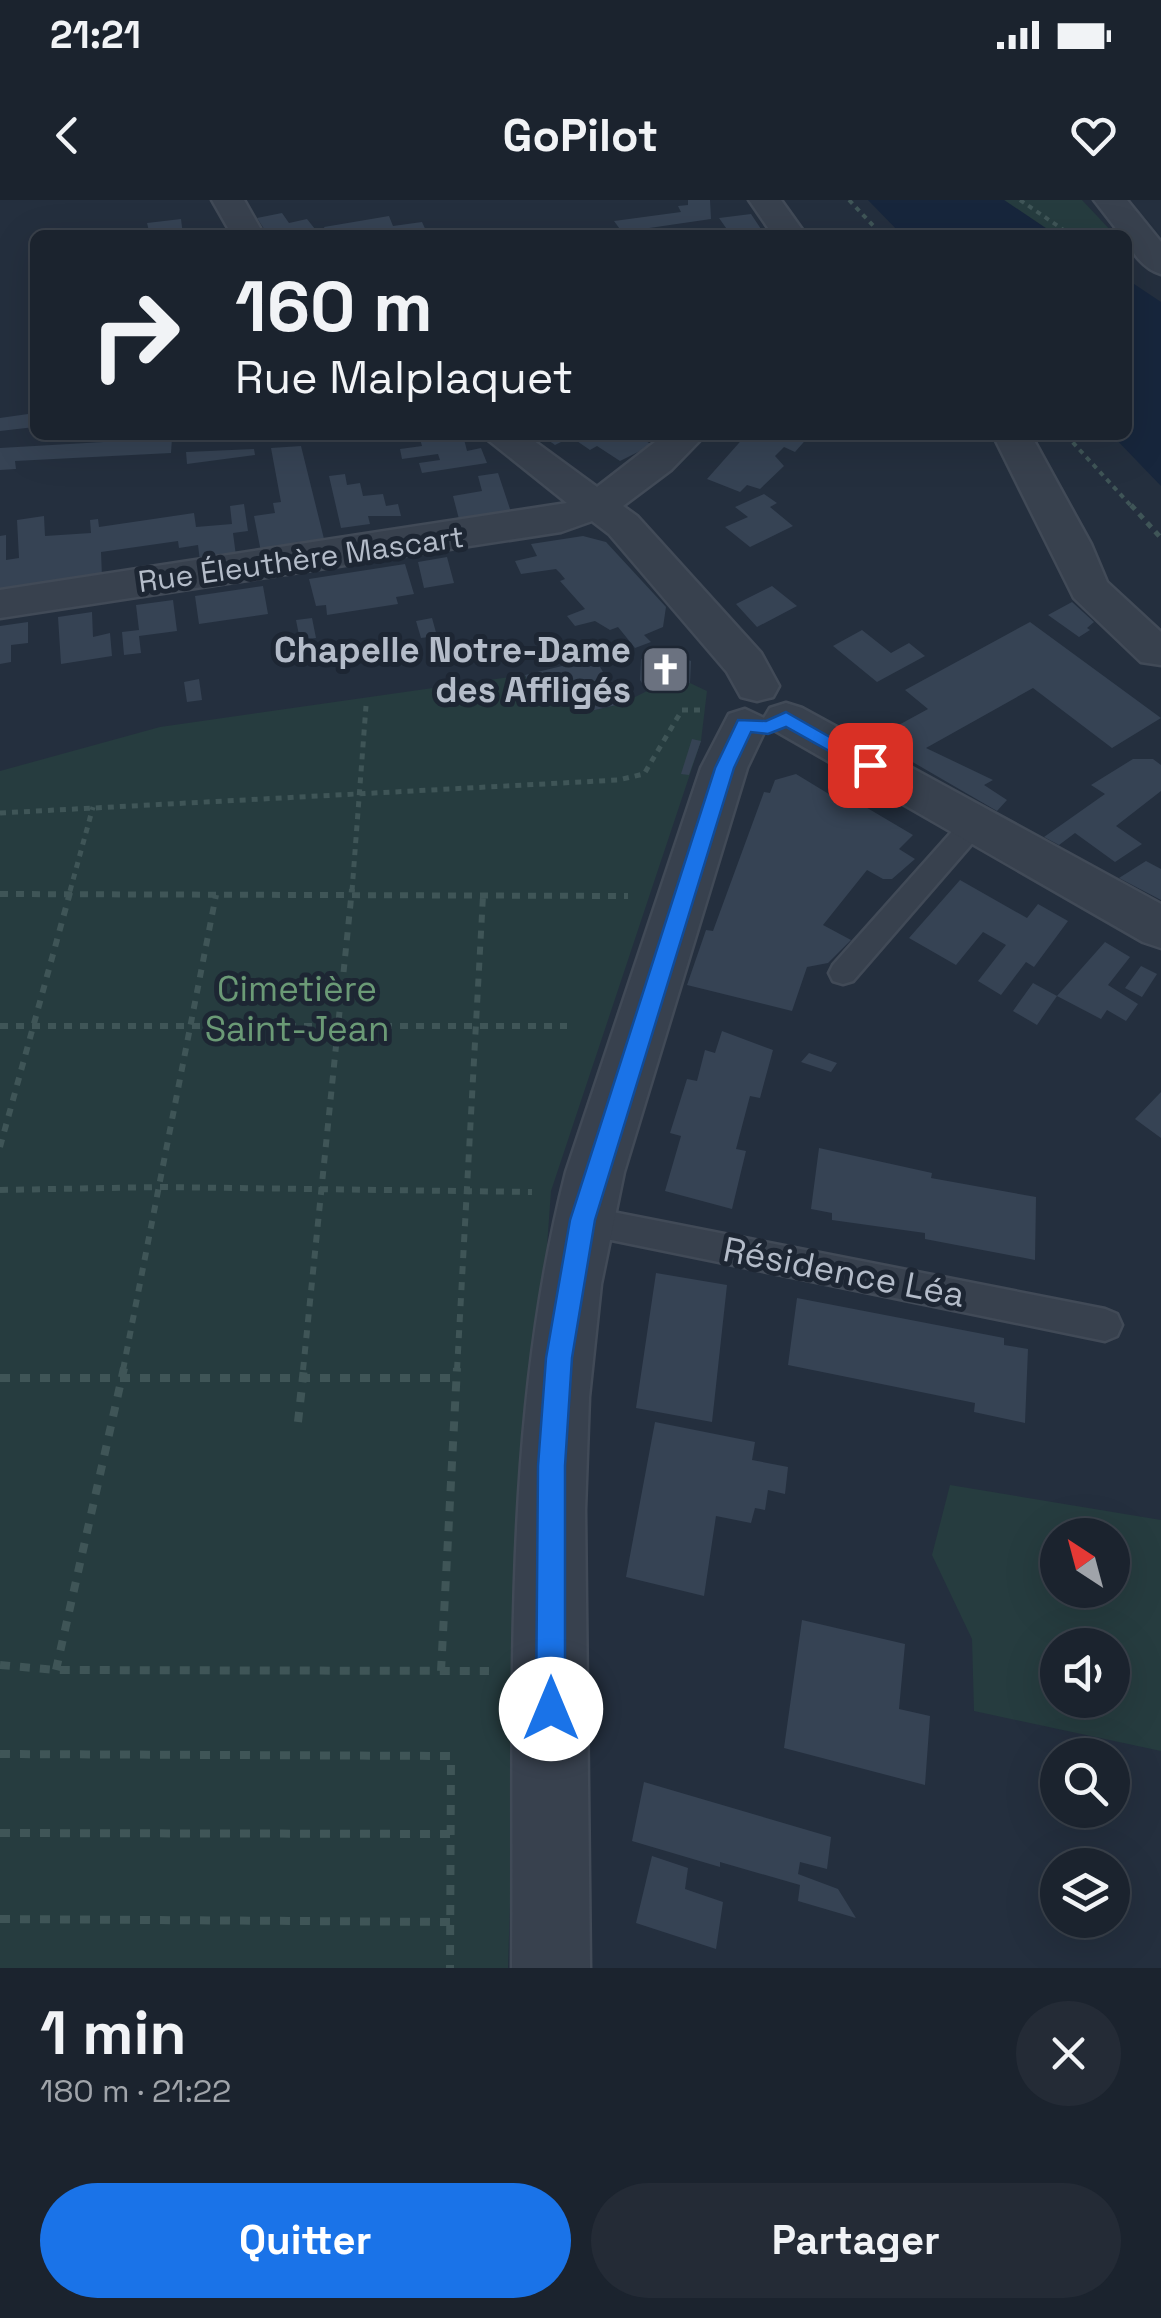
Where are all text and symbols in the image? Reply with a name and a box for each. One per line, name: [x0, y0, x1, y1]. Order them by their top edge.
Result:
text: 21:21: [50, 11, 141, 59]
text: GoPilot: [503, 107, 658, 164]
icon: back: [40, 108, 95, 163]
icon: heart: [1066, 108, 1121, 163]
text: 160 m: [235, 262, 433, 351]
icon: right: [70, 270, 200, 400]
text: Rue Malplaquet: [235, 349, 573, 406]
street label: Rue Éleuthère Mascart: [136, 517, 466, 601]
place label: Chapelle Notre-Dame des Affligés: [274, 628, 631, 712]
church icon: Chapelle Notre-Dame des Affligés: [640, 644, 692, 696]
pin: [828, 723, 913, 808]
icon: arrive: [843, 738, 898, 793]
park label: Cimetière Saint-Jean: [205, 967, 389, 1051]
street label: Résidence Léa: [720, 1227, 968, 1317]
north arrow: [1040, 1518, 1130, 1608]
map controls: [1040, 1518, 1130, 1938]
button: sound: [1040, 1628, 1130, 1718]
position arrow: [499, 1657, 603, 1761]
button: search: [1040, 1738, 1130, 1828]
button: layers: [1040, 1848, 1130, 1938]
text: 1 min: [40, 1995, 187, 2072]
button: close: [1016, 2001, 1121, 2106]
text: 180 m · 21:22: [40, 2071, 231, 2111]
button: Quitter: [40, 2183, 571, 2298]
button: Partager: [591, 2183, 1121, 2298]

